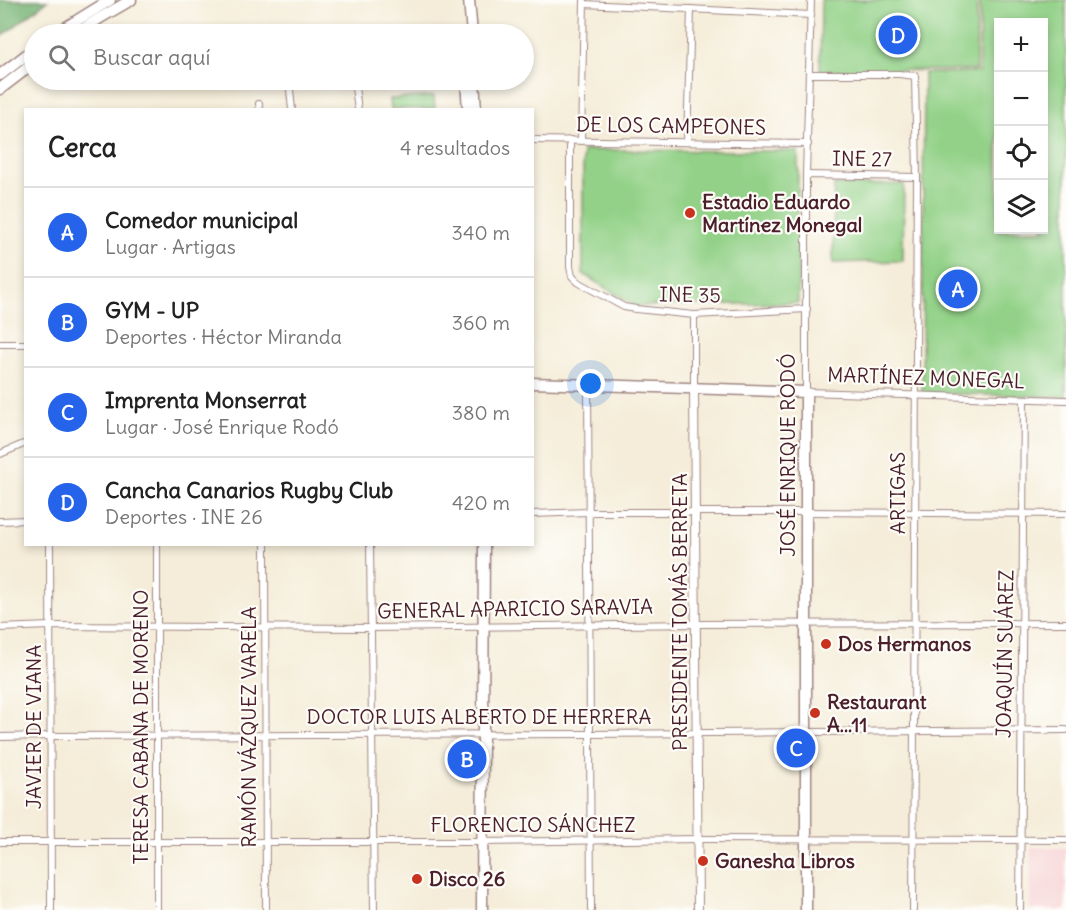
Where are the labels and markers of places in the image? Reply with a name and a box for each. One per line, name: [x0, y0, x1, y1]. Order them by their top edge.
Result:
pin: D: [878, 12, 918, 57]
place label: Estadio Eduardo Martínez Monegal: [702, 189, 862, 237]
marker: Estadio Eduardo Martínez Monegal: [683, 206, 697, 220]
pin: A: [938, 266, 978, 312]
place label: Dos Hermanos: [838, 631, 971, 656]
marker: Dos Hermanos: [819, 637, 833, 651]
place label: Restaurant A...11: [827, 689, 927, 737]
marker: Restaurant A...11: [808, 706, 822, 720]
pin: C: [776, 726, 816, 771]
pin: B: [448, 736, 486, 782]
place label: Ganesha Libros: [715, 848, 855, 873]
marker: Ganesha Libros: [696, 854, 710, 868]
place label: Disco 26: [429, 866, 505, 891]
marker: Disco 26: [410, 872, 424, 886]

